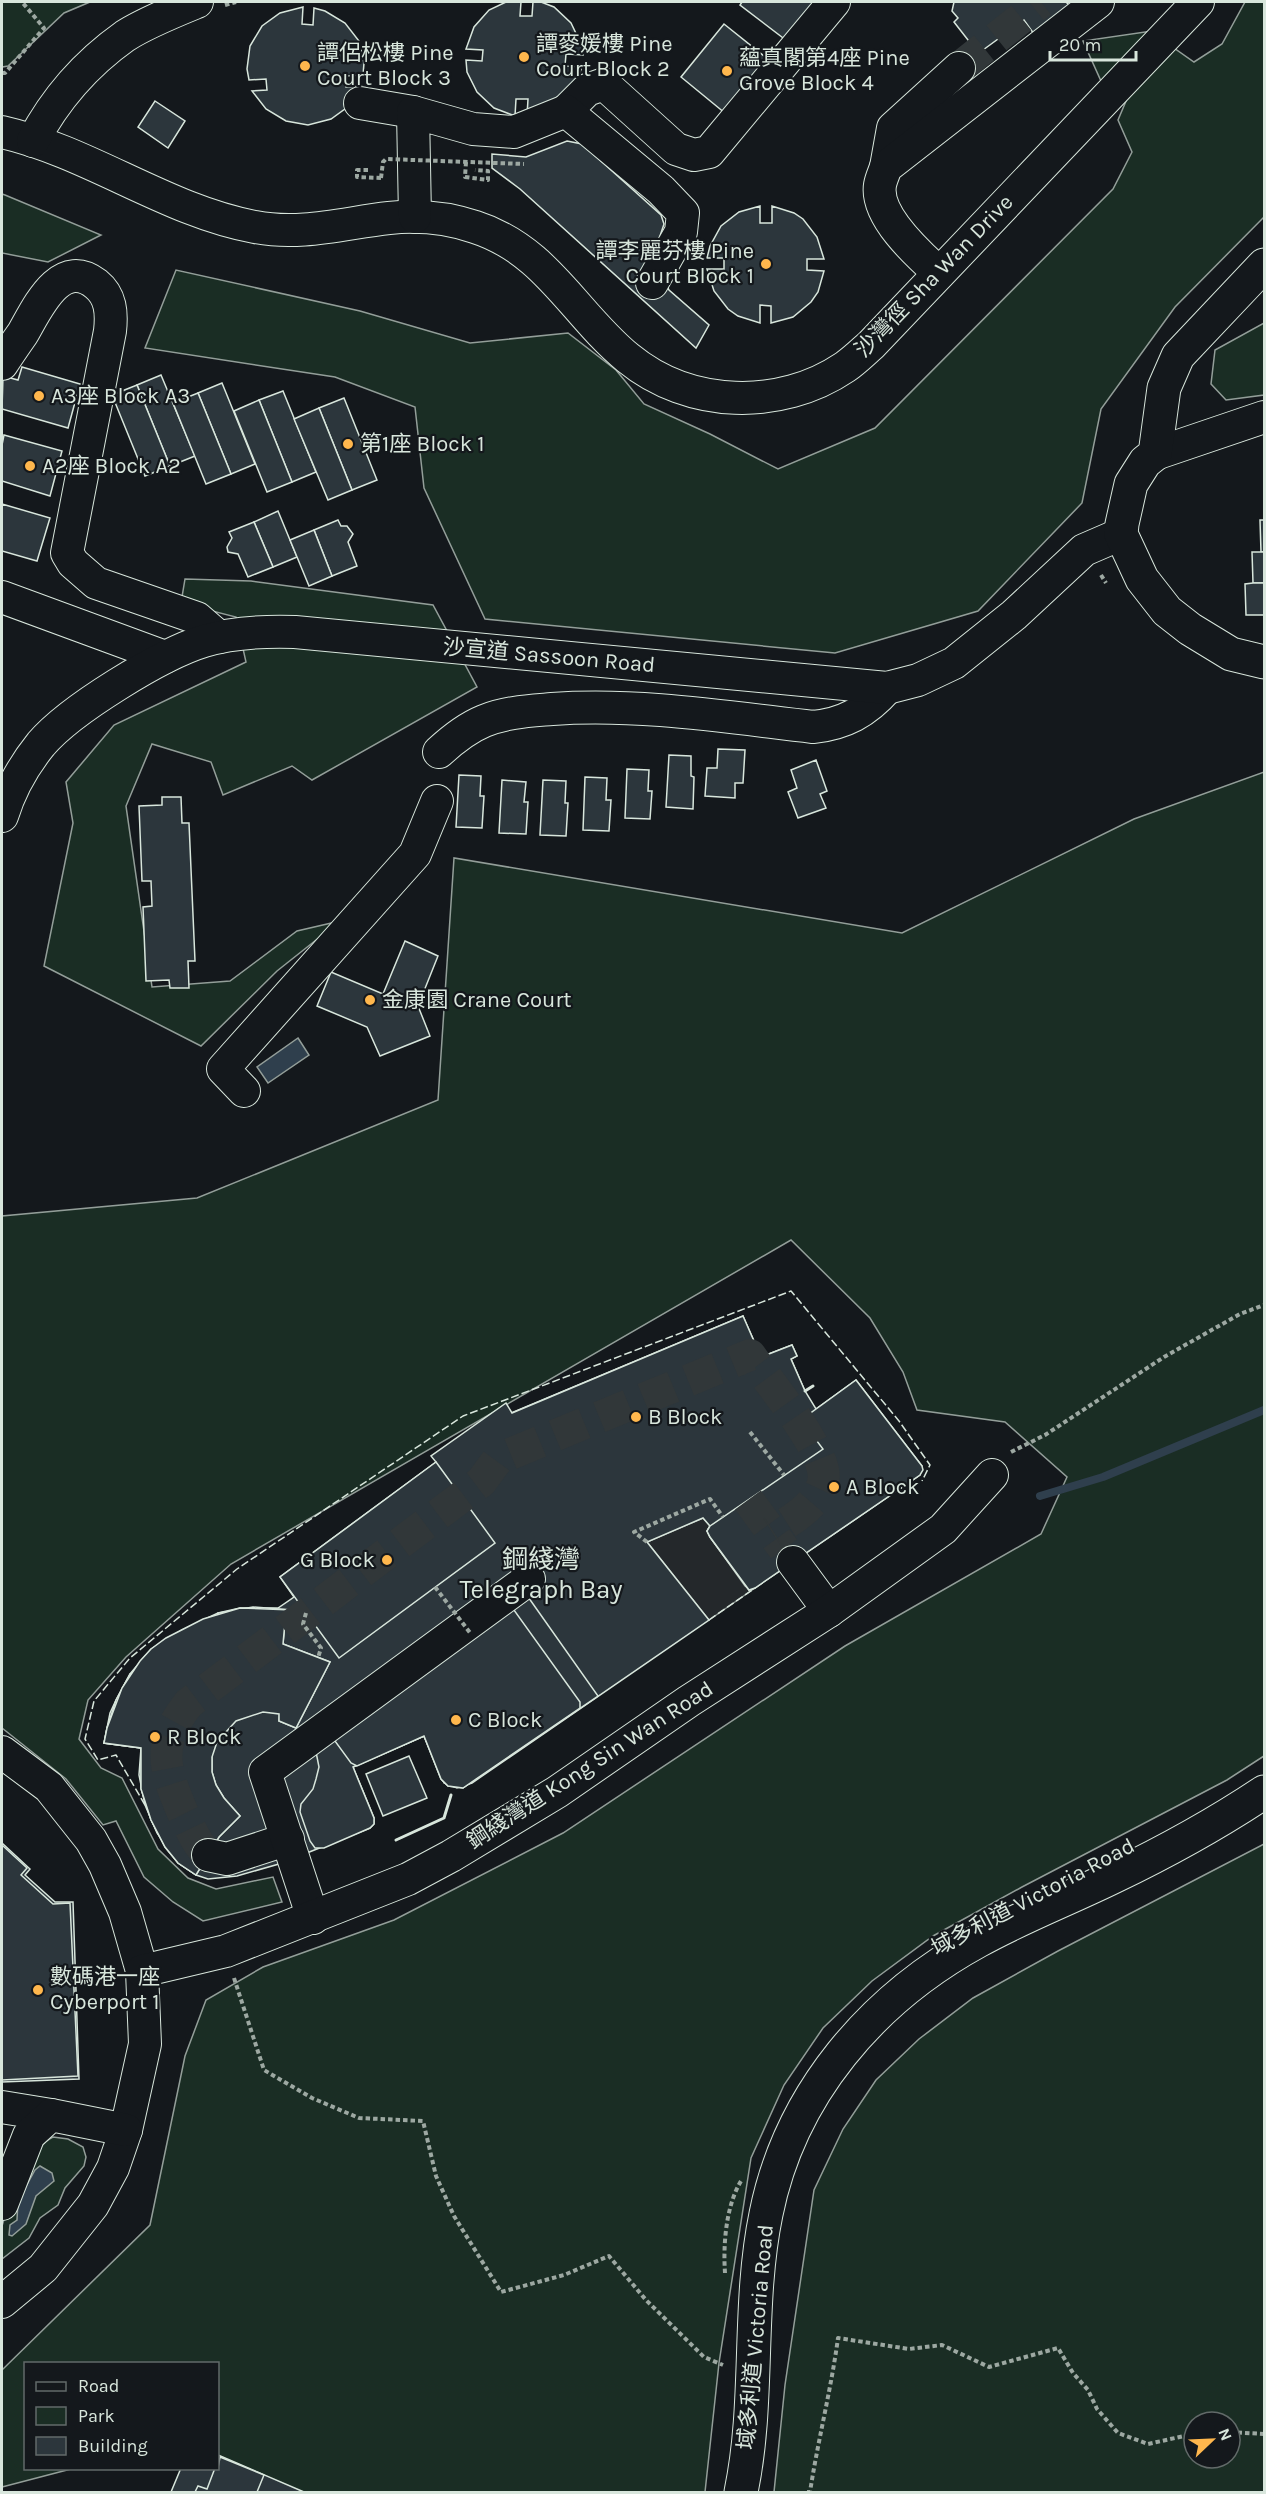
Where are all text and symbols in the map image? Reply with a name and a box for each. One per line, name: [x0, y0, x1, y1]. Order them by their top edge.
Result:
scale bar: [1050, 24, 1136, 62]
place label: 譚麥媛樓 Pine Court Block 2: [536, 31, 673, 82]
text: 20 m: [1059, 34, 1101, 56]
place label: 譚侶松樓 Pine Court Block 3: [317, 40, 454, 91]
place label: 蘊真閣第4座 Pine Grove Block 4: [739, 45, 910, 96]
marker: 譚麥媛樓 Pine Court Block 2: [517, 50, 531, 64]
marker: 譚侶松樓 Pine Court Block 3: [298, 59, 312, 73]
marker: 蘊真閣第4座 Pine Grove Block 4: [720, 64, 734, 78]
street label: 沙灣徑 Sha Wan Drive: [850, 189, 1018, 363]
place label: 譚李麗芬樓 Pine Court Block 1: [595, 238, 754, 289]
marker: 譚李麗芬樓 Pine Court Block 1: [759, 257, 773, 271]
place label: A3座 Block A3: [51, 383, 190, 409]
marker: A3座 Block A3: [32, 389, 46, 403]
place label: 第1座 Block 1: [360, 431, 485, 457]
marker: 第1座 Block 1: [341, 437, 355, 451]
place label: A2座 Block A2: [42, 453, 181, 479]
marker: A2座 Block A2: [23, 459, 37, 473]
street label: 沙宣道 Sassoon Road: [442, 634, 656, 678]
place label: 金康園 Crane Court: [382, 987, 572, 1013]
marker: 金康園 Crane Court: [363, 993, 377, 1007]
place label: B Block: [648, 1404, 723, 1430]
marker: B Block: [629, 1410, 643, 1424]
place label: A Block: [846, 1474, 919, 1500]
marker: A Block: [827, 1480, 841, 1494]
district label: 鋼綫灣 Telegraph Bay: [459, 1544, 623, 1605]
place label: G Block: [300, 1547, 375, 1573]
marker: G Block: [380, 1553, 394, 1567]
street label: 鋼綫灣道 Kong Sin Wan Road: [462, 1676, 718, 1854]
place label: C Block: [468, 1707, 542, 1733]
marker: C Block: [449, 1713, 463, 1727]
place label: R Block: [167, 1724, 241, 1750]
marker: R Block: [148, 1730, 162, 1744]
street label: 域多利道 Victoria Road: [927, 1832, 1139, 1962]
place label: 數碼港一座 Cyberport 1: [50, 1964, 160, 2015]
marker: 數碼港一座 Cyberport 1: [31, 1983, 45, 1997]
street label: 域多利道 Victoria Road: [733, 2223, 779, 2451]
legend: [24, 2362, 219, 2470]
text: Road: [78, 2375, 119, 2397]
text: Park: [78, 2405, 115, 2427]
north arrow: [1182, 2410, 1242, 2470]
text: N: [1214, 2425, 1236, 2443]
text: Building: [78, 2435, 148, 2457]

